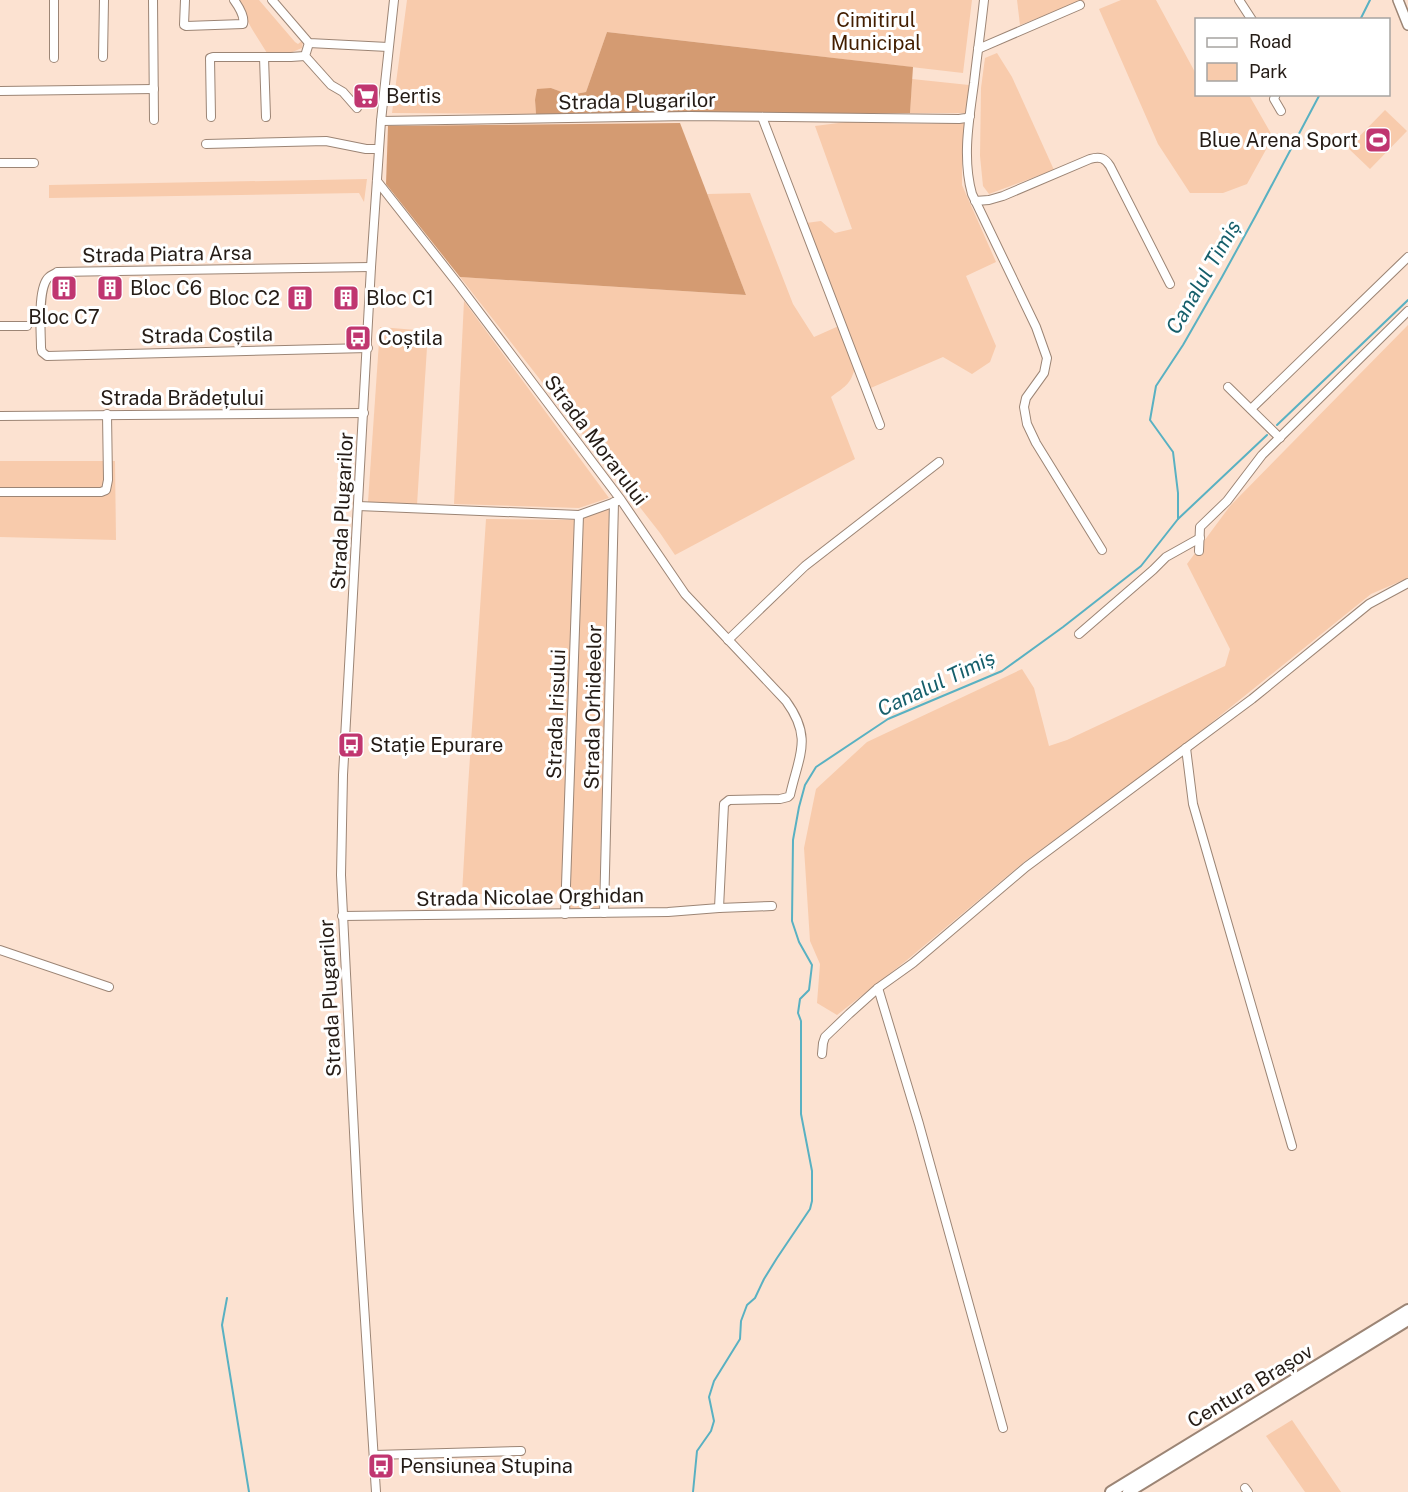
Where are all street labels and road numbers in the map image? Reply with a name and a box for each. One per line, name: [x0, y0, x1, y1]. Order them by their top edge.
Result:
street label: Strada Plugarilor: [558, 88, 716, 114]
street label: Strada Piatra Arsa: [82, 241, 252, 267]
street label: Strada Coștila: [141, 322, 273, 348]
street label: Strada Morarului: [539, 370, 653, 510]
street label: Strada Brădețului: [100, 386, 264, 410]
street label: Strada Plugarilor: [326, 431, 358, 591]
street label: Strada Orhideelor: [580, 624, 606, 790]
street label: Strada Irisului: [542, 649, 570, 779]
street label: Strada Nicolae Orghidan: [416, 883, 644, 911]
street label: Strada Plugarilor: [314, 918, 346, 1078]
street label: Centura Brașov: [1183, 1339, 1317, 1433]

